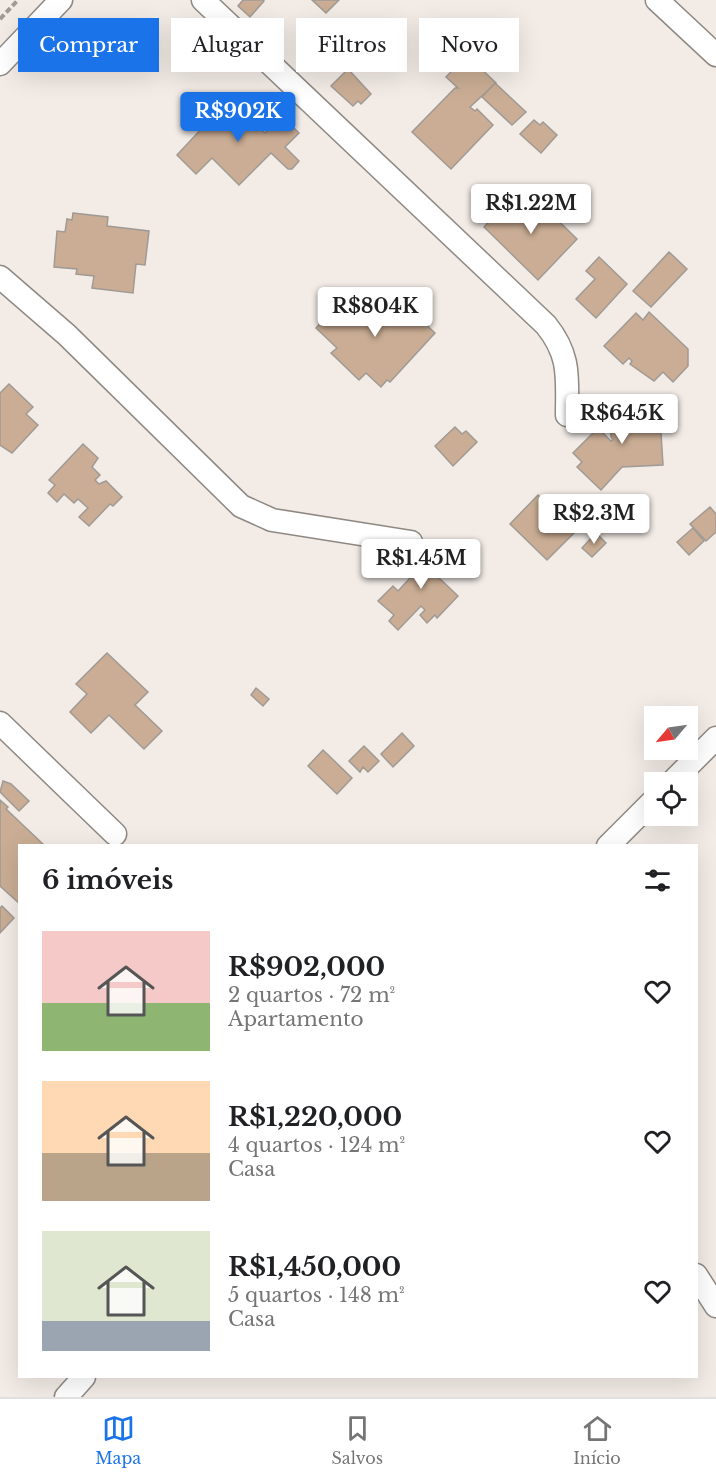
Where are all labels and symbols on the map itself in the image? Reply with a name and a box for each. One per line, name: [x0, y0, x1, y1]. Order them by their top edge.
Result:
pin: R$902K: [189, 92, 287, 143]
pin: R$1.22M: [476, 184, 586, 235]
pin: R$804K: [326, 287, 424, 338]
pin: R$645K: [573, 394, 671, 445]
pin: R$2.3M: [545, 494, 643, 545]
pin: R$1.45M: [366, 539, 476, 590]
north arrow: [644, 706, 698, 760]

